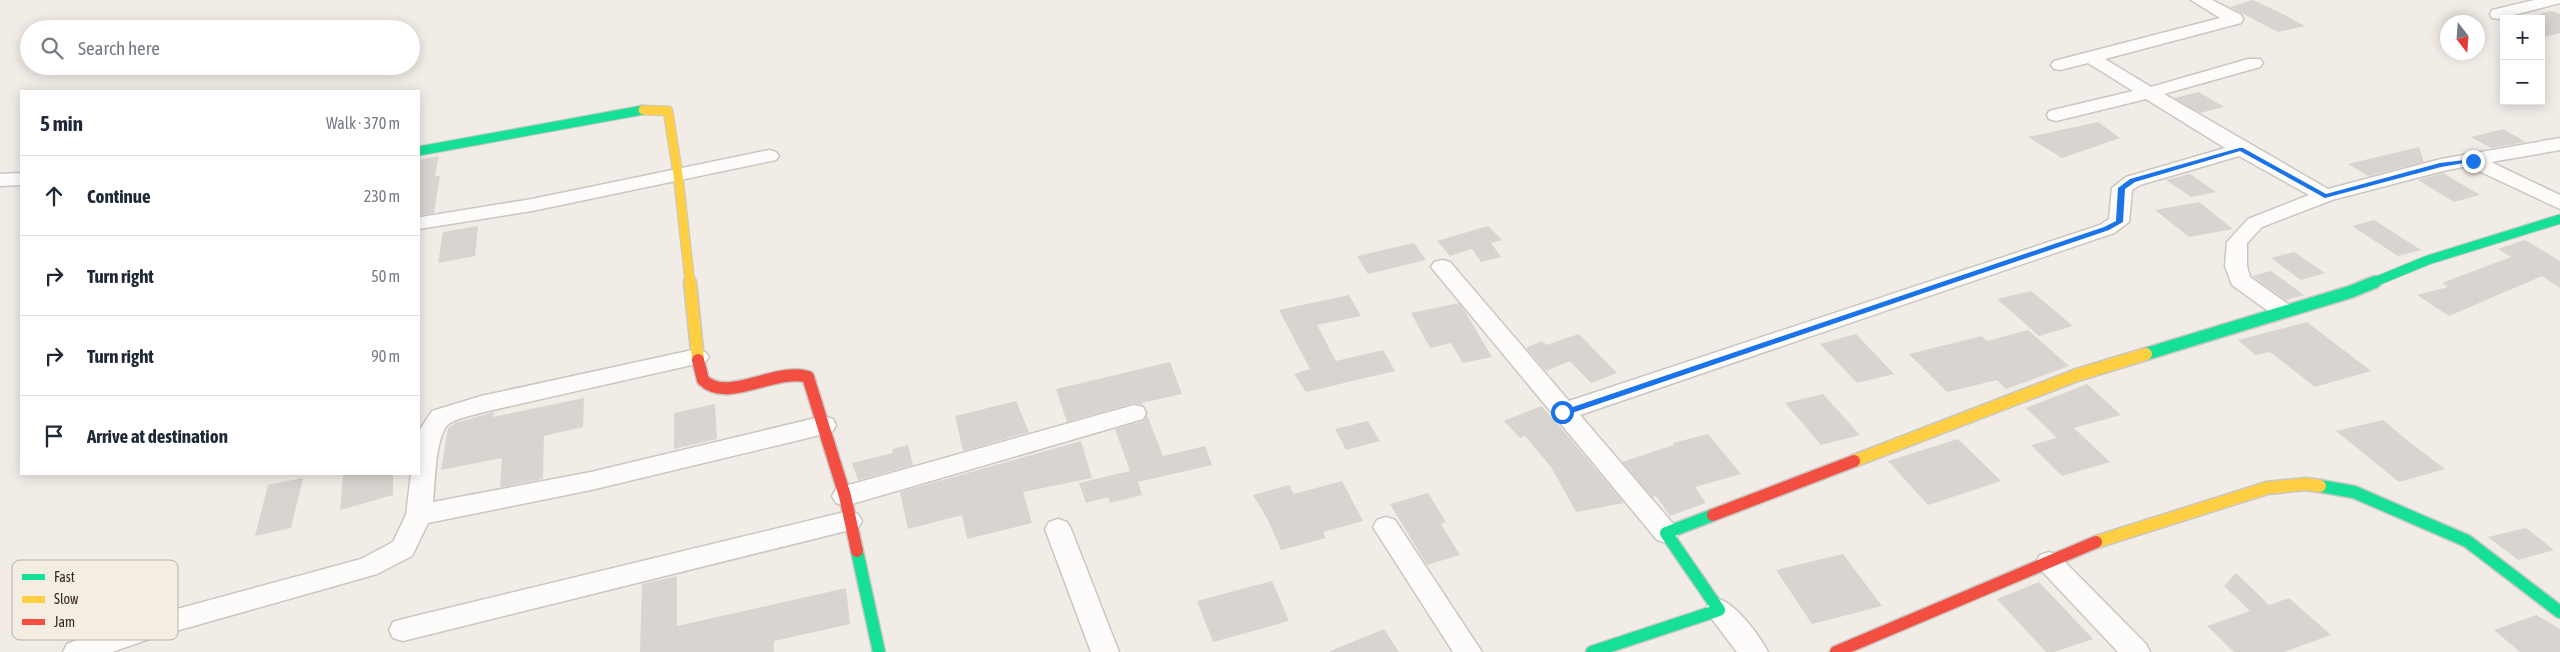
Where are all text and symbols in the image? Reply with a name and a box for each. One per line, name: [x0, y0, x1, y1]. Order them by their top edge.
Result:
north arrow: [2440, 15, 2485, 60]
map controls: [2500, 15, 2545, 105]
button: +: [2500, 15, 2545, 60]
search box: [20, 20, 420, 75]
icon: search: [38, 34, 66, 62]
text: Search here: [78, 37, 160, 59]
button: −: [2500, 60, 2545, 105]
text: 5 min: [40, 111, 83, 135]
text: Walk · 370 m: [326, 114, 400, 132]
route end: [2462, 150, 2485, 173]
icon: ahead: [40, 182, 68, 210]
text: Continue: [87, 185, 151, 207]
text: 230 m: [364, 187, 400, 205]
icon: right: [40, 262, 68, 290]
text: Turn right: [87, 265, 154, 287]
text: 50 m: [371, 267, 400, 285]
icon: right: [40, 342, 68, 370]
text: Turn right: [87, 345, 154, 367]
text: 90 m: [371, 347, 400, 365]
route start: [1551, 401, 1574, 424]
icon: arrive: [40, 422, 68, 450]
text: Arrive at destination: [87, 425, 228, 447]
legend: [12, 560, 178, 640]
text: Fast: [54, 569, 75, 585]
text: Slow: [54, 591, 79, 607]
text: Jam: [54, 614, 75, 630]

